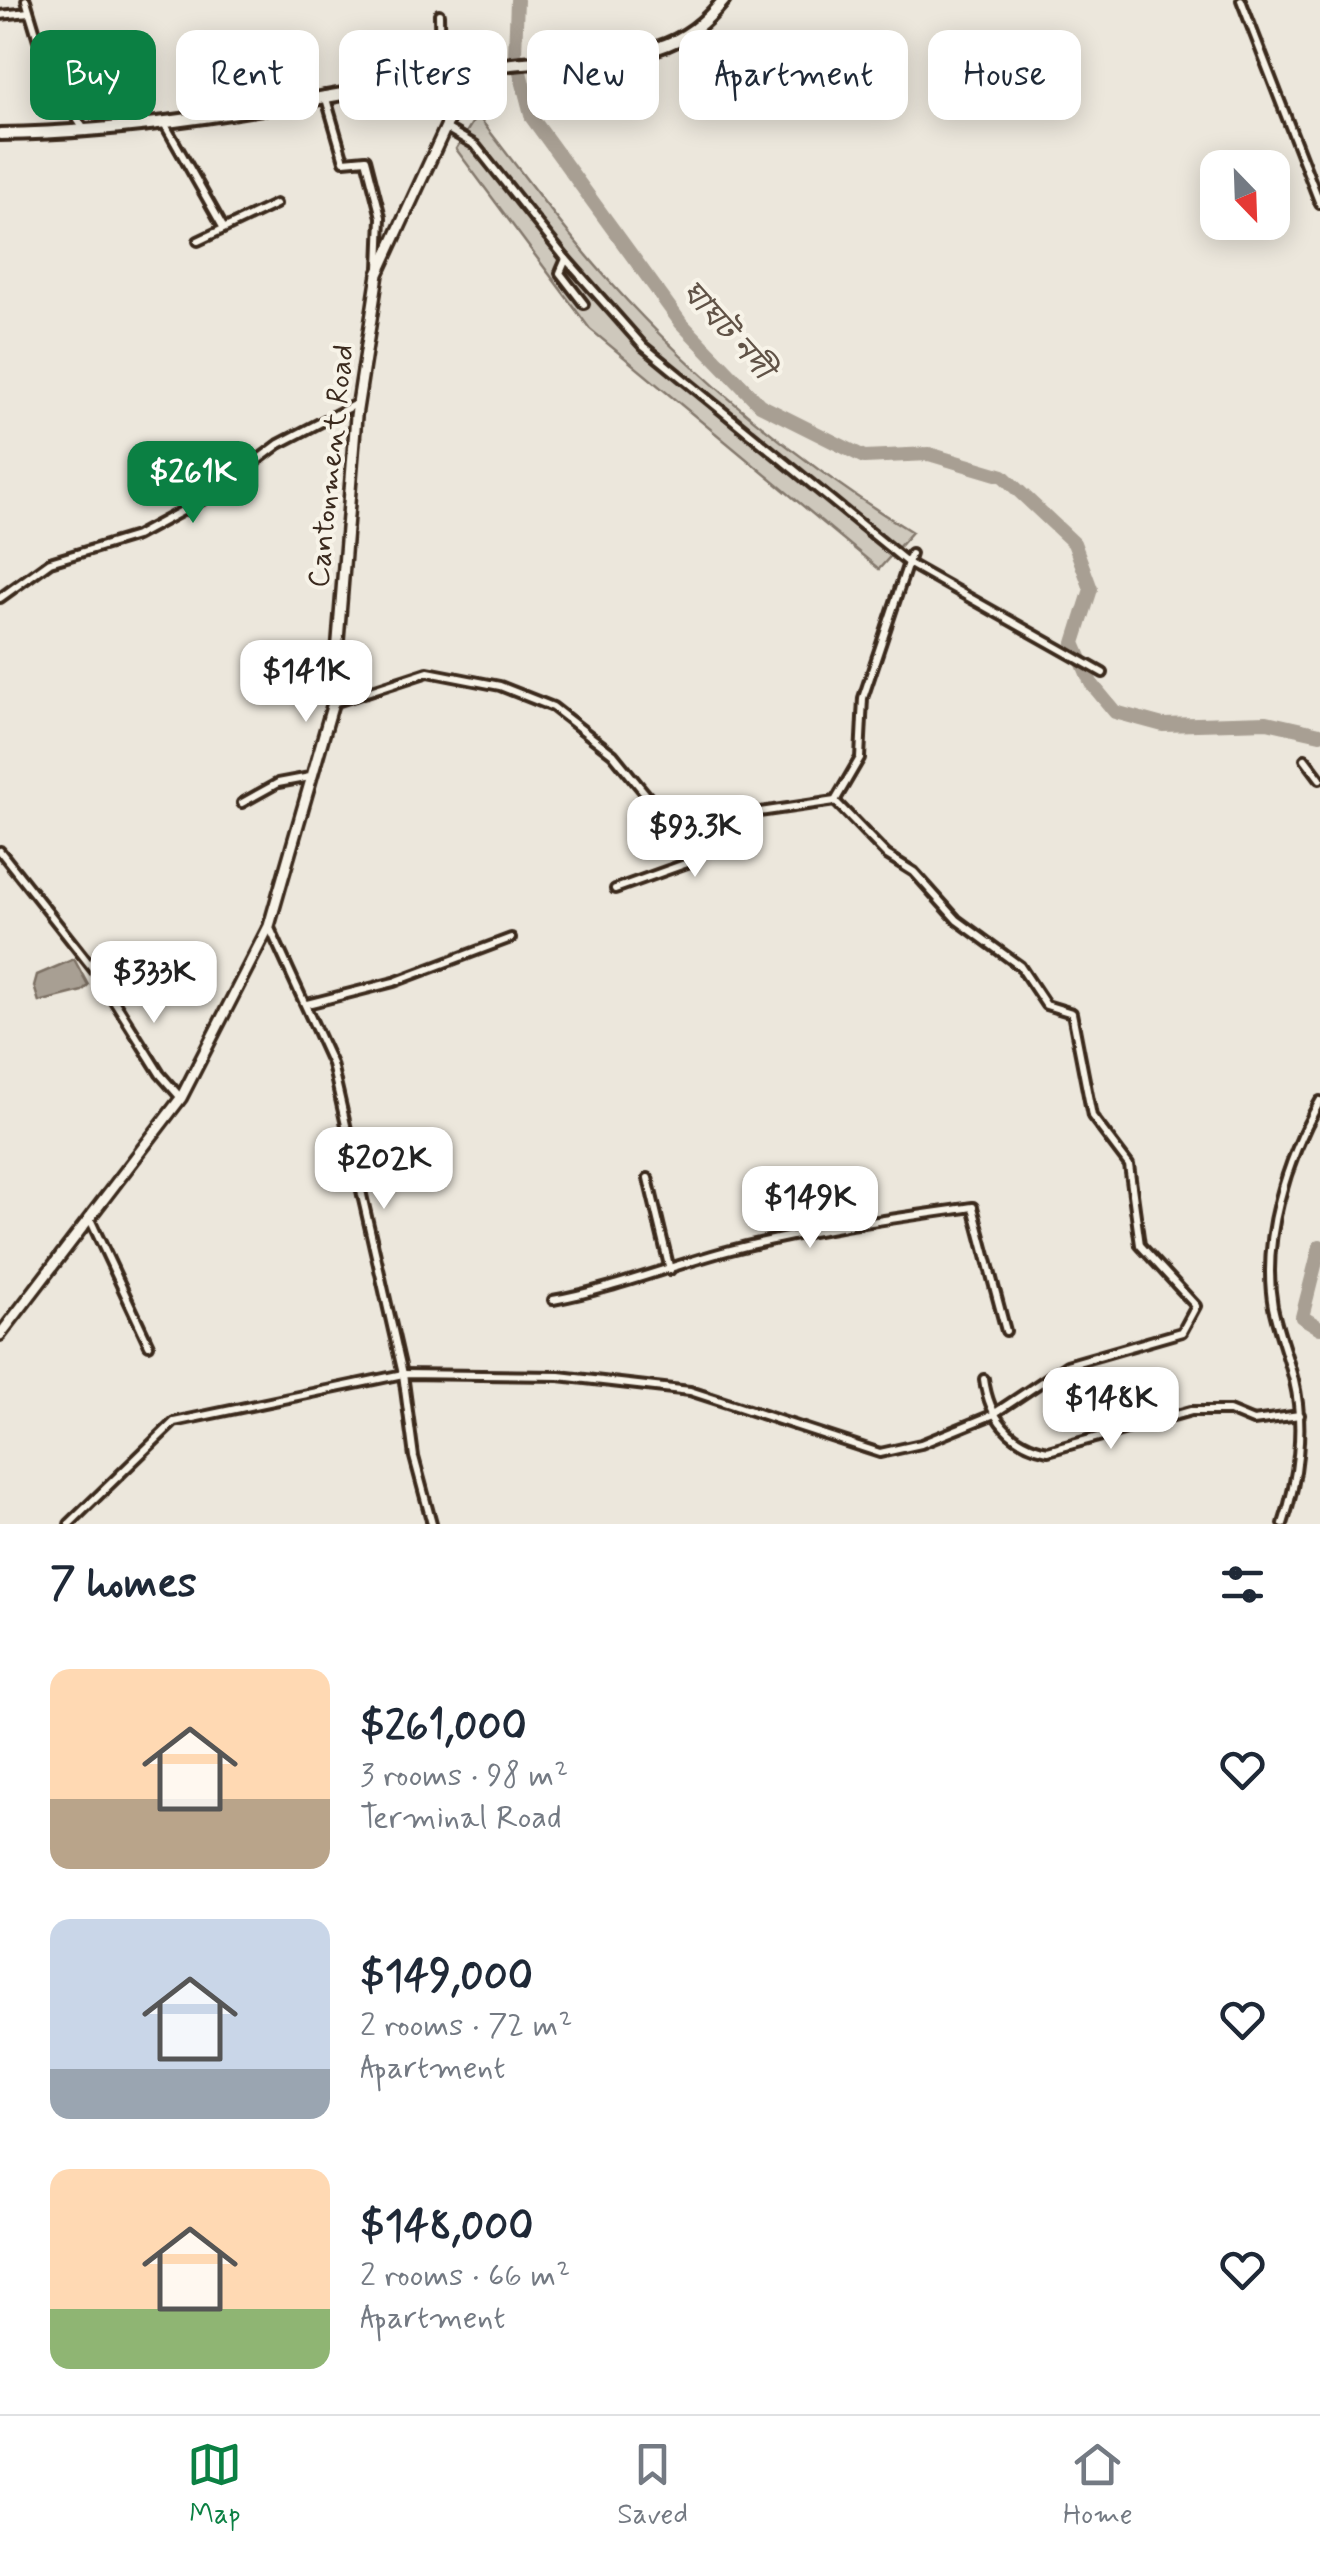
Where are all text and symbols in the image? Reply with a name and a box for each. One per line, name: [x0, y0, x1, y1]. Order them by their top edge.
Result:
chip: Buy: [30, 30, 156, 120]
chip: Rent: [176, 30, 319, 120]
chip: Filters: [339, 30, 507, 120]
chip: New: [527, 30, 659, 120]
chip: Apartment: [679, 30, 908, 120]
chip: House: [928, 30, 1081, 120]
north arrow: [1200, 150, 1290, 240]
map controls: [1200, 150, 1290, 240]
water label: ঘাঘট নদী: [671, 272, 786, 393]
street label: Cantonment Road: [299, 343, 364, 590]
pin: $261K: [123, 441, 263, 526]
text: $261K: [149, 452, 237, 494]
pin: $141K: [236, 640, 376, 725]
text: $141K: [262, 651, 350, 693]
pin: $93.3K: [614, 795, 776, 880]
text: $93.3K: [649, 806, 741, 848]
pin: $333K: [84, 941, 224, 1026]
text: $333K: [113, 952, 195, 994]
pin: $202K: [314, 1127, 454, 1212]
text: $202K: [337, 1138, 431, 1180]
pin: $149K: [740, 1166, 880, 1251]
text: $149K: [764, 1177, 856, 1219]
pin: $148K: [1041, 1367, 1181, 1452]
text: $148K: [1065, 1378, 1157, 1420]
text: 7 homes: [50, 1557, 197, 1612]
icon: filters: [1215, 1557, 1270, 1612]
text: $261,000: [360, 1700, 527, 1755]
icon: home: [130, 1709, 250, 1829]
icon: heart: [1215, 1742, 1270, 1797]
text: 3 rooms · 98 m²: [360, 1755, 568, 1797]
text: Terminal Road: [360, 1797, 562, 1839]
text: $149,000: [360, 1950, 533, 2005]
icon: home: [130, 1959, 250, 2079]
icon: heart: [1215, 1992, 1270, 2047]
text: 2 rooms · 72 m²: [360, 2005, 573, 2047]
text: Apartment: [360, 2047, 505, 2089]
text: $148,000: [360, 2200, 534, 2255]
icon: home: [130, 2209, 250, 2329]
icon: heart: [1215, 2242, 1270, 2297]
text: 2 rooms · 66 m²: [360, 2255, 570, 2297]
text: Apartment: [360, 2297, 505, 2339]
tab: Map: [187, 2437, 242, 2534]
tab: Saved: [617, 2437, 688, 2534]
tab: Home: [1063, 2437, 1133, 2534]

